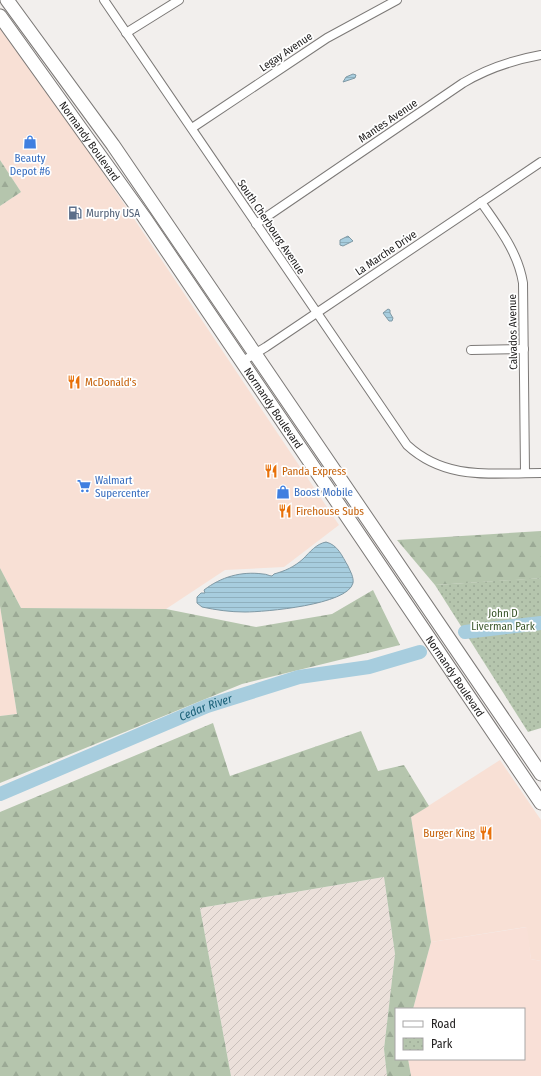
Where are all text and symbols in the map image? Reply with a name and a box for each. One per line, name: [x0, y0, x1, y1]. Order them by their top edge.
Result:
street label: Legay Avenue: [257, 30, 315, 74]
street label: Mantes Avenue: [356, 97, 420, 145]
street label: Normandy Boulevard: [57, 99, 123, 184]
shop icon: Beauty Depot #6: [22, 134, 38, 150]
place label: Beauty Depot #6: [10, 152, 51, 178]
street label: South Cherbourg Avenue: [234, 177, 308, 277]
fuel station icon: Murphy USA: [67, 205, 83, 221]
place label: Murphy USA: [86, 207, 140, 220]
street label: La Marche Drive: [353, 228, 419, 278]
street label: Calvados Avenue: [506, 294, 520, 370]
street label: Normandy Boulevard: [241, 365, 305, 451]
restaurant icon: McDonald's: [66, 374, 82, 390]
place label: McDonald's: [85, 376, 137, 389]
restaurant icon: Panda Express: [263, 463, 279, 479]
place label: Panda Express: [282, 465, 347, 478]
place label: Walmart Supercenter: [95, 474, 150, 500]
supermarket icon: Walmart Supercenter: [76, 478, 92, 494]
shop icon: Boost Mobile: [275, 484, 291, 500]
place label: Boost Mobile: [294, 486, 353, 499]
restaurant icon: Firehouse Subs: [277, 503, 293, 519]
place label: Firehouse Subs: [296, 505, 364, 518]
park label: John D Liverman Park: [471, 607, 536, 633]
street label: Normandy Boulevard: [423, 633, 487, 719]
water label: Cedar River: [177, 691, 235, 724]
restaurant icon: Burger King: [478, 825, 494, 841]
place label: Burger King: [423, 827, 476, 840]
legend: [395, 1008, 525, 1060]
text: Road: [431, 1017, 456, 1031]
text: Park: [431, 1037, 453, 1051]

